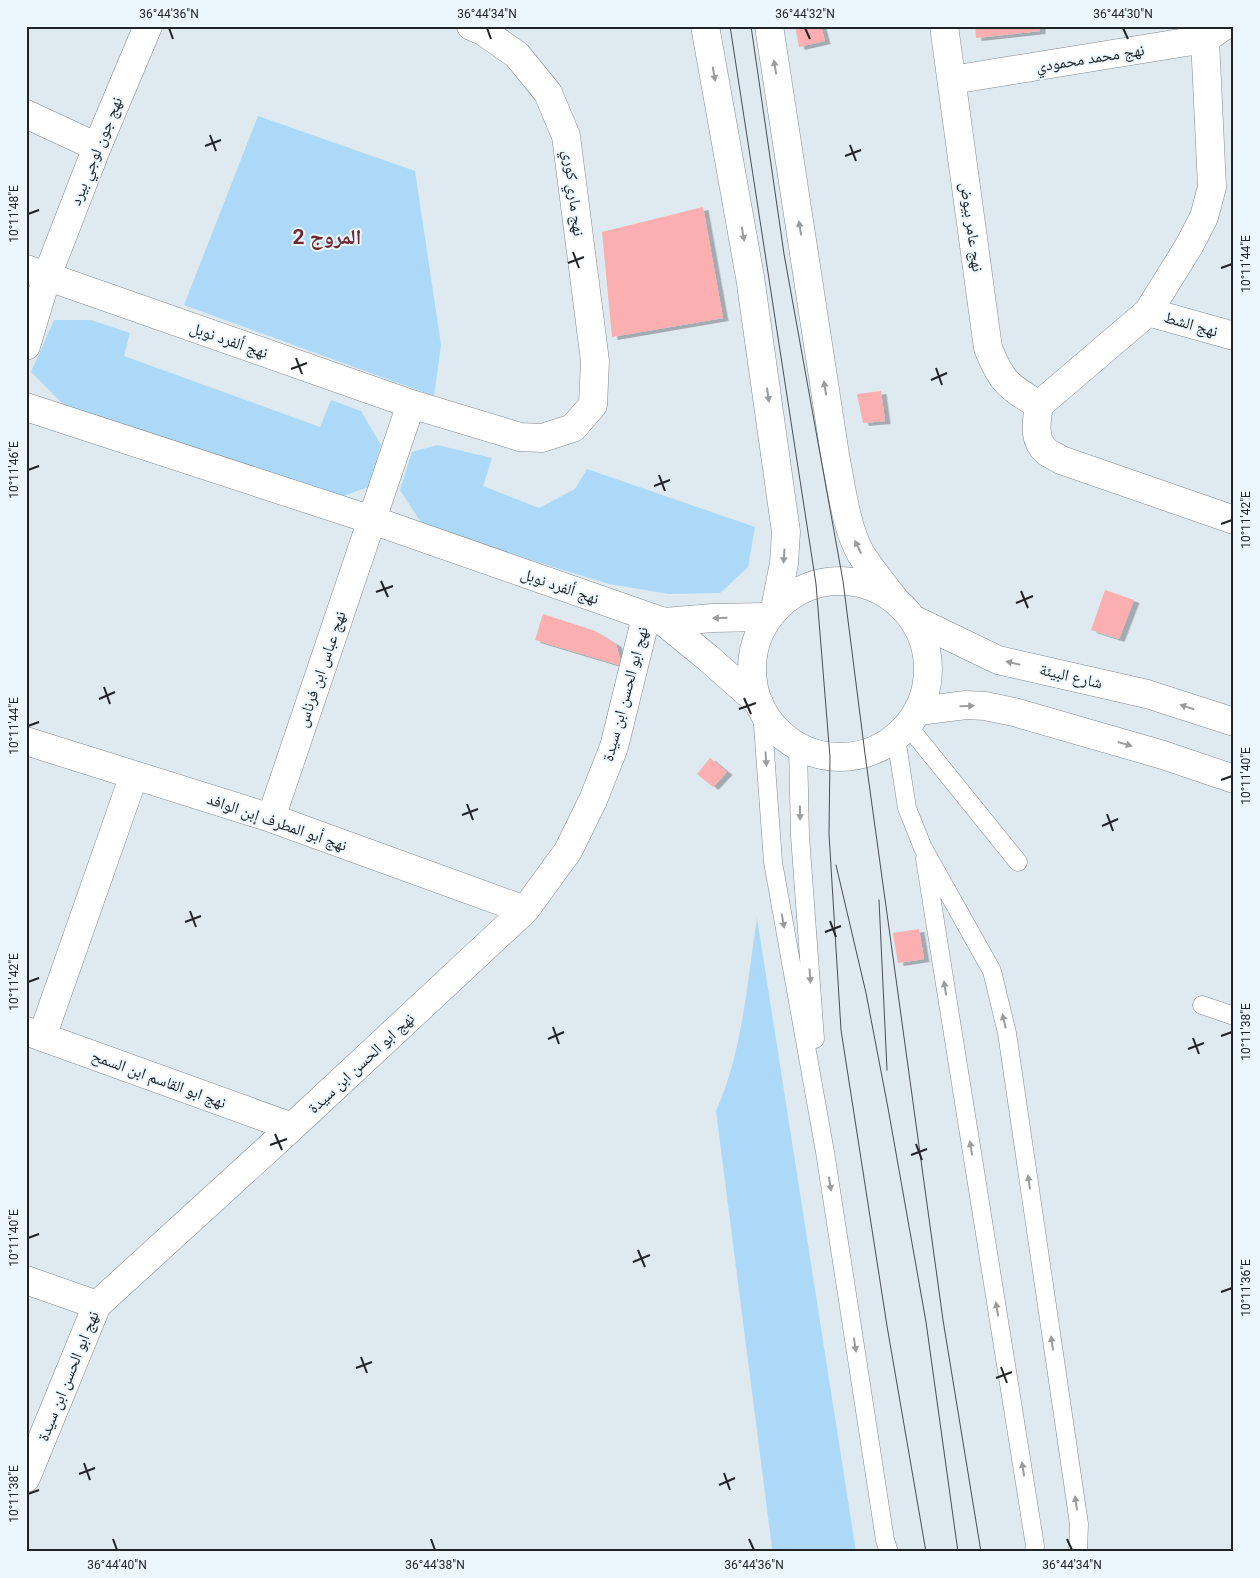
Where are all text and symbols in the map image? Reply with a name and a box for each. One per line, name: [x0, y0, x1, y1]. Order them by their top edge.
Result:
text: 36°44'36"N: [139, 7, 199, 21]
text: 36°44'34"N: [457, 7, 517, 21]
text: 36°44'32"N: [775, 7, 835, 21]
text: 36°44'30"N: [1093, 7, 1153, 21]
street label: نهج محمد محمودي: [1034, 40, 1146, 79]
one-way arrow: [771, 59, 779, 75]
one-way arrow: [710, 67, 718, 82]
street label: نهج جون لوجي بيرد: [66, 94, 129, 209]
street label: نهج ماري كوري: [556, 149, 589, 238]
street label: نهج عامر بيوض: [955, 181, 988, 273]
text: 10°11'48"E: [7, 185, 21, 243]
one-way arrow: [796, 219, 804, 235]
district label: المروج 2: [293, 225, 361, 250]
one-way arrow: [739, 227, 747, 243]
text: 10°11'44"E: [1239, 235, 1253, 293]
street label: نهج الشط: [1162, 307, 1220, 342]
street label: نهج ألفرد نوبل: [187, 318, 271, 363]
one-way arrow: [821, 380, 829, 396]
one-way arrow: [764, 387, 772, 403]
text: 10°11'46"E: [7, 441, 21, 499]
text: 10°11'42"E: [1239, 491, 1253, 549]
one-way arrow: [854, 540, 862, 554]
one-way arrow: [780, 548, 788, 564]
street label: نهج ألفرد نوبل: [518, 564, 602, 609]
street label: نهج عباس ابن فرناس: [292, 608, 351, 730]
one-way arrow: [712, 614, 728, 622]
street label: نهج ابو الحسن ابن سيدة: [598, 625, 653, 764]
one-way arrow: [1005, 659, 1020, 667]
street label: شارع البيئة: [1037, 660, 1104, 693]
text: 10°11'44"E: [7, 697, 21, 755]
one-way arrow: [959, 702, 975, 710]
one-way arrow: [1180, 702, 1195, 710]
one-way arrow: [1117, 740, 1132, 748]
text: 10°11'40"E: [1239, 747, 1253, 805]
one-way arrow: [762, 752, 770, 768]
street label: نهج أبو المطرف إبن الوافد: [204, 789, 350, 856]
one-way arrow: [796, 806, 804, 822]
one-way arrow: [780, 913, 788, 929]
text: 10°11'42"E: [7, 953, 21, 1011]
one-way arrow: [806, 968, 814, 984]
one-way arrow: [941, 979, 949, 995]
text: 10°11'38"E: [1239, 1003, 1253, 1061]
street label: نهج ابو الحسن ابن سيدة: [304, 1009, 419, 1118]
one-way arrow: [1000, 1014, 1008, 1029]
street label: نهج ابو القاسم ابن السمح: [89, 1046, 229, 1113]
one-way arrow: [967, 1140, 975, 1156]
one-way arrow: [1024, 1173, 1032, 1189]
one-way arrow: [826, 1177, 834, 1193]
text: 10°11'40"E: [7, 1209, 21, 1267]
text: 10°11'36"E: [1239, 1259, 1253, 1317]
one-way arrow: [992, 1300, 1000, 1316]
street label: نهج ابو الحسن ابن سيدة: [33, 1308, 104, 1444]
one-way arrow: [1048, 1334, 1056, 1350]
one-way arrow: [851, 1337, 859, 1353]
one-way arrow: [1018, 1461, 1026, 1477]
text: 10°11'38"E: [7, 1465, 21, 1523]
one-way arrow: [1072, 1495, 1080, 1511]
text: 36°44'40"N: [87, 1558, 147, 1572]
text: 36°44'38"N: [405, 1558, 465, 1572]
text: 36°44'36"N: [724, 1558, 784, 1572]
text: 36°44'34"N: [1042, 1558, 1102, 1572]

